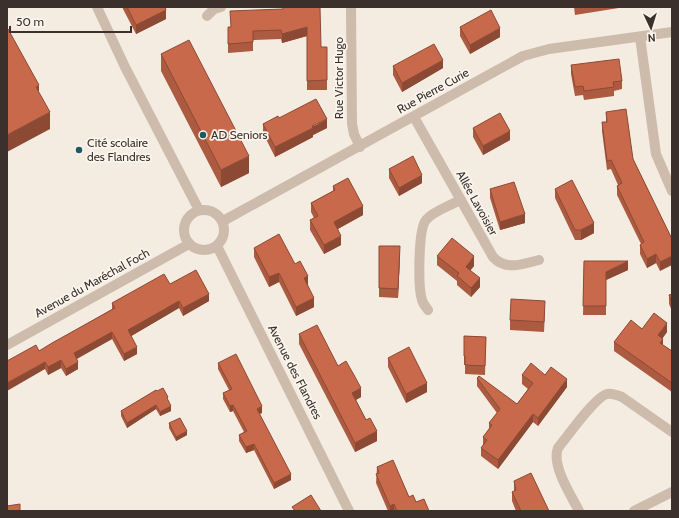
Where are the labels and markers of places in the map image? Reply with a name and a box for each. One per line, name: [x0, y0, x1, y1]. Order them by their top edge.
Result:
place label: AD Seniors: [211, 127, 268, 142]
marker: AD Seniors: [198, 130, 208, 140]
place label: Cité scolaire des Flandres: [87, 135, 150, 164]
marker: Cité scolaire des Flandres: [74, 145, 84, 155]

